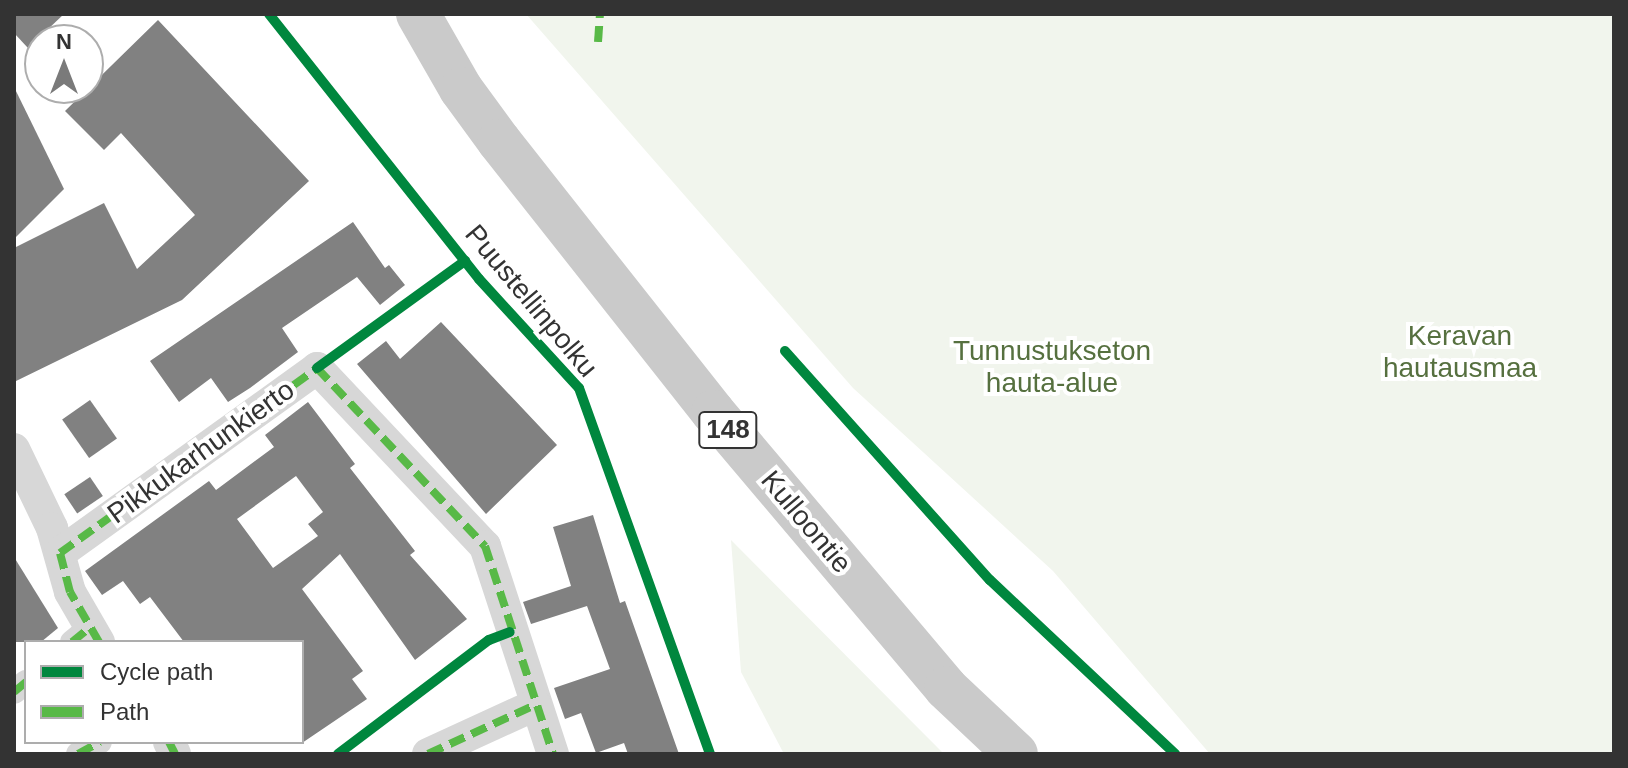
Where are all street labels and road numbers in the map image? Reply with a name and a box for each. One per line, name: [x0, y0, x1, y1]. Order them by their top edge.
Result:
street label: Puustellinpolku: [458, 218, 604, 384]
street label: Pikkukarhunkierto: [101, 373, 301, 531]
road number: 148: [698, 408, 758, 452]
street label: Kulloontie: [754, 464, 858, 580]

